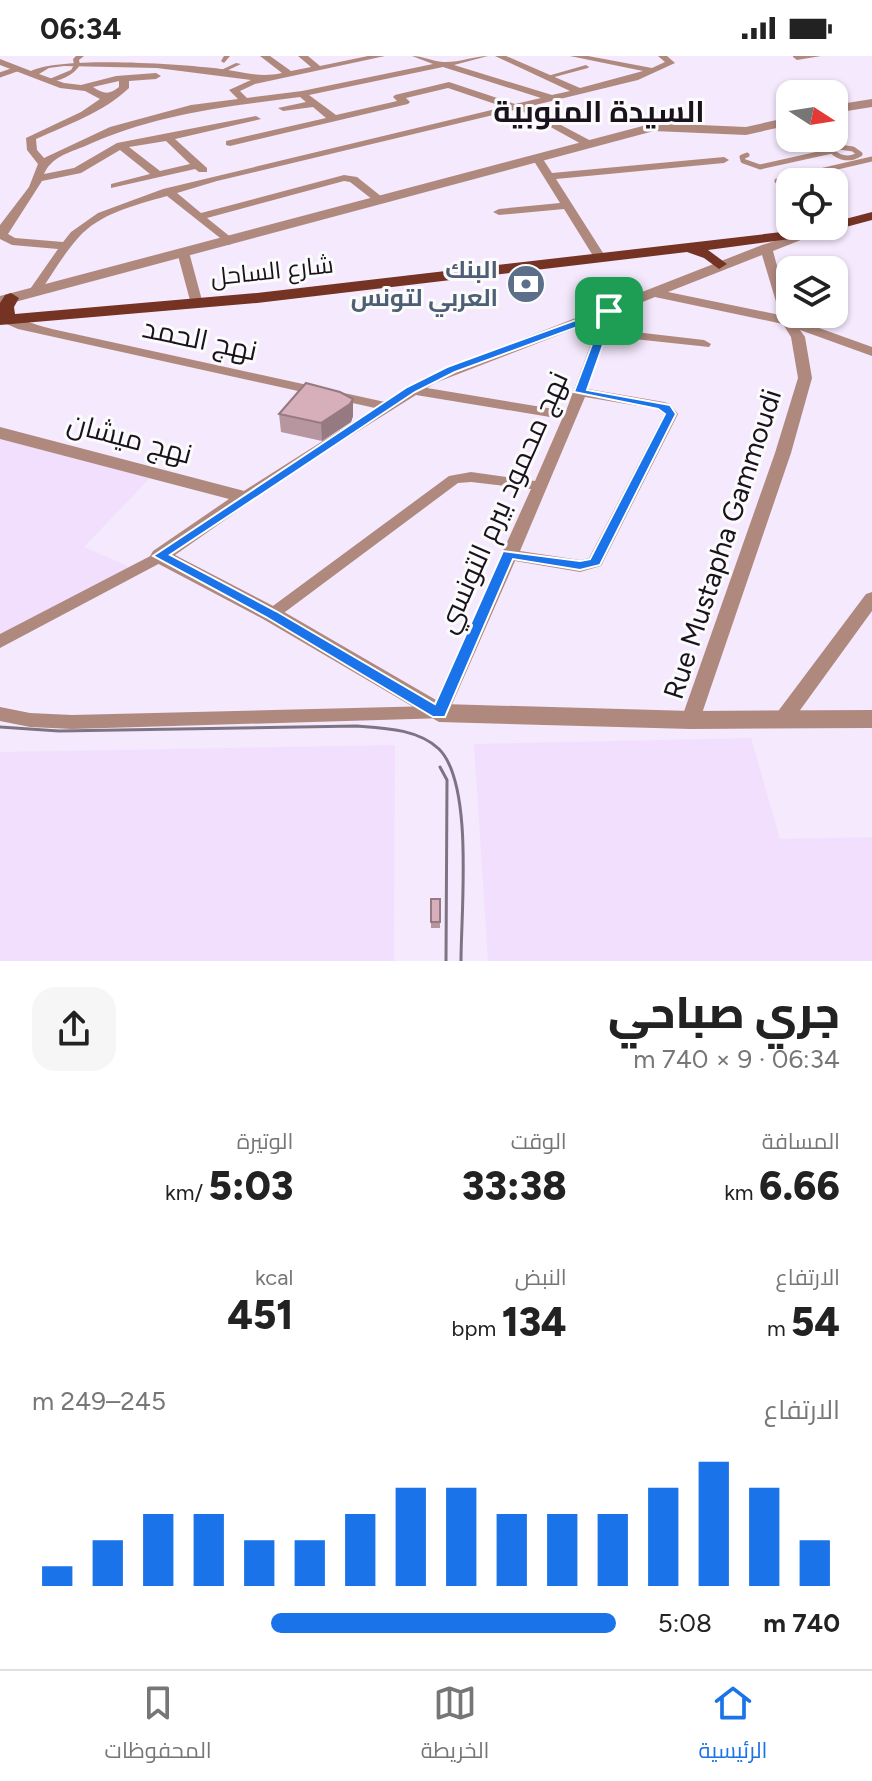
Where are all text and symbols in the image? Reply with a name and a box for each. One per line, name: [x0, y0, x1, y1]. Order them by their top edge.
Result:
text: 06:34: [40, 10, 122, 47]
north arrow: [776, 80, 848, 152]
map controls: [776, 80, 848, 328]
district label: السيدة المنوبية: [493, 93, 705, 130]
button: locate: [776, 168, 848, 240]
street label: شارع الساحل: [209, 250, 335, 293]
place label: البنك العربي لتونس: [351, 255, 498, 317]
button: layers: [776, 256, 848, 328]
bank icon: البنك العربي لتونس: [505, 263, 547, 305]
pin: [575, 277, 643, 345]
icon: arrive: [587, 289, 631, 333]
street label: نهج الحمد: [139, 310, 260, 370]
street label: نهج محمود بيرم التونسي: [429, 366, 579, 640]
street label: Rue Mustapha Gammoudi: [656, 385, 788, 703]
street label: نهج ميشان: [63, 405, 196, 473]
text: جري صباحي: [608, 986, 840, 1039]
button: share: [32, 987, 116, 1071]
text: 06:34 · 9 × 740 m: [633, 1043, 840, 1075]
text: الوتيرة: [237, 1128, 293, 1155]
text: الوقت: [511, 1128, 567, 1155]
text: المسافة: [762, 1128, 840, 1155]
text: 5:03: [209, 1162, 293, 1210]
text: 33:38: [462, 1162, 567, 1210]
text: 6.66: [759, 1162, 840, 1210]
text: /km: [165, 1179, 209, 1206]
text: km: [724, 1179, 759, 1206]
text: kcal: [255, 1264, 293, 1291]
text: النبض: [515, 1264, 567, 1291]
text: الارتفاع: [776, 1264, 840, 1291]
text: 451: [227, 1291, 293, 1339]
text: 134: [502, 1298, 567, 1346]
text: 54: [791, 1298, 840, 1346]
text: bpm: [452, 1315, 502, 1342]
text: m: [767, 1315, 791, 1342]
text: 245–249 m: [32, 1385, 166, 1417]
text: الارتفاع: [764, 1394, 840, 1426]
text: 5:08: [658, 1607, 712, 1639]
text: 740 m: [763, 1607, 840, 1639]
tab: المحفوظات: [105, 1681, 212, 1771]
tab: الخريطة: [421, 1681, 489, 1771]
tab: الرئيسية: [698, 1681, 767, 1771]

